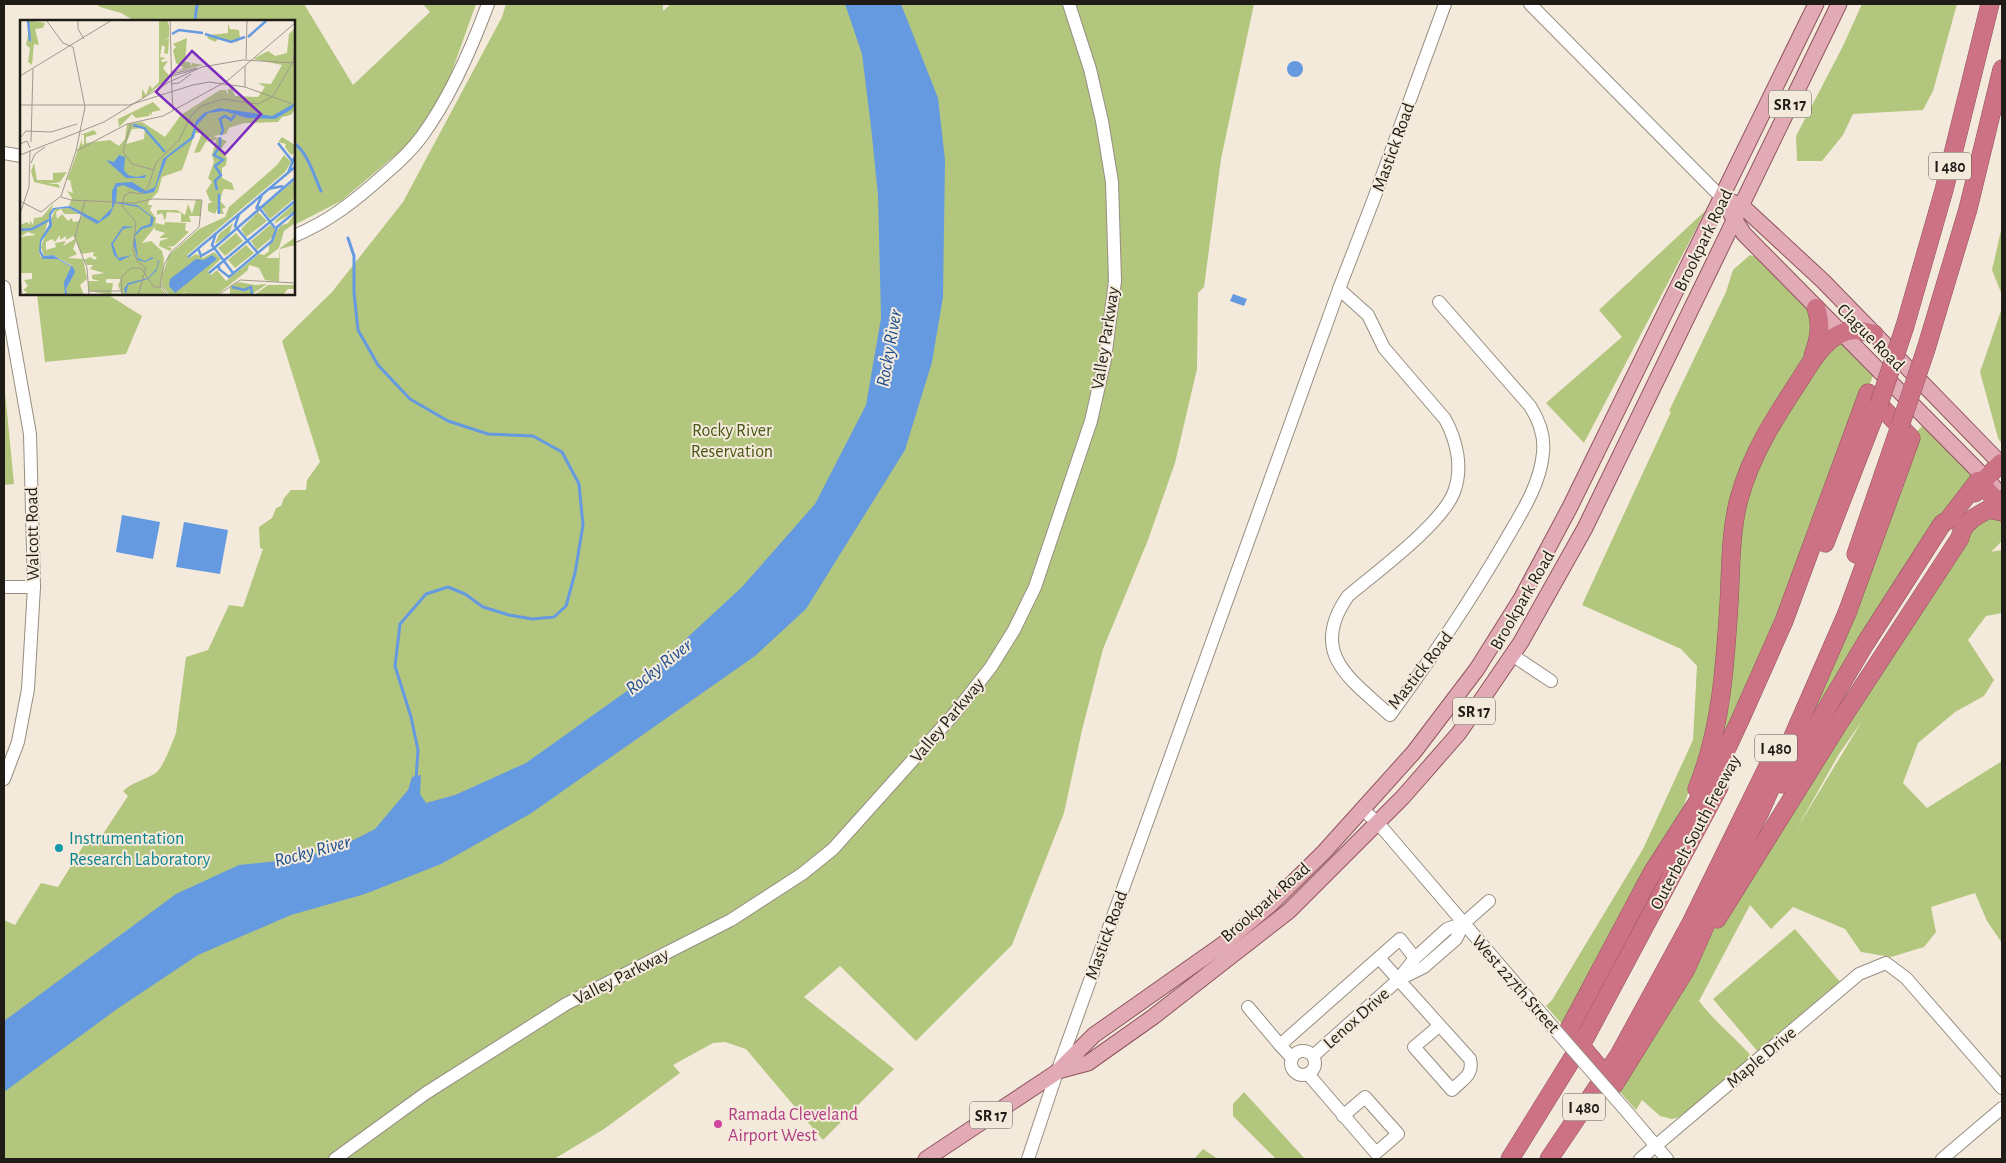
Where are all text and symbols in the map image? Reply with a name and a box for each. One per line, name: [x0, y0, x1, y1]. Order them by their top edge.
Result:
inset map: [20, 20, 295, 295]
road number: SR 17: [1769, 90, 1811, 118]
street label: Mastick Road: [1370, 101, 1418, 194]
road number: I 480: [1929, 153, 1971, 180]
street label: Brookpark Road: [1671, 186, 1736, 294]
street label: Valley Parkway: [1089, 285, 1123, 391]
street label: Clague Road: [1833, 301, 1907, 375]
water label: Rocky River: [873, 307, 906, 388]
park label: Rocky River Reservation: [691, 422, 773, 461]
street label: Walcott Road: [23, 487, 43, 581]
street label: Brookpark Road: [1487, 548, 1558, 653]
street label: Mastick Road: [1385, 628, 1457, 713]
water label: Rocky River: [622, 635, 696, 699]
street label: Valley Parkway: [907, 675, 988, 766]
road number: SR 17: [1453, 698, 1495, 724]
road number: I 480: [1755, 734, 1797, 761]
street label: Outerbelt South Freeway: [1647, 752, 1744, 913]
place label: Instrumentation Research Laboratory: [69, 830, 211, 869]
water label: Rocky River: [272, 832, 353, 871]
marker: Instrumentation Research Laboratory: [53, 842, 65, 854]
street label: Brookpark Road: [1218, 859, 1314, 946]
street label: Mastick Road: [1083, 889, 1131, 982]
street label: West 227th Street: [1468, 932, 1563, 1037]
street label: Valley Parkway: [571, 945, 672, 1009]
street label: Lenox Drive: [1320, 985, 1393, 1053]
street label: Maple Drive: [1723, 1024, 1800, 1092]
road number: I 480: [1563, 1094, 1605, 1120]
road number: SR 17: [970, 1102, 1012, 1128]
place label: Ramada Cleveland Airport West: [728, 1106, 858, 1145]
marker: Ramada Cleveland Airport West: [712, 1118, 724, 1130]

